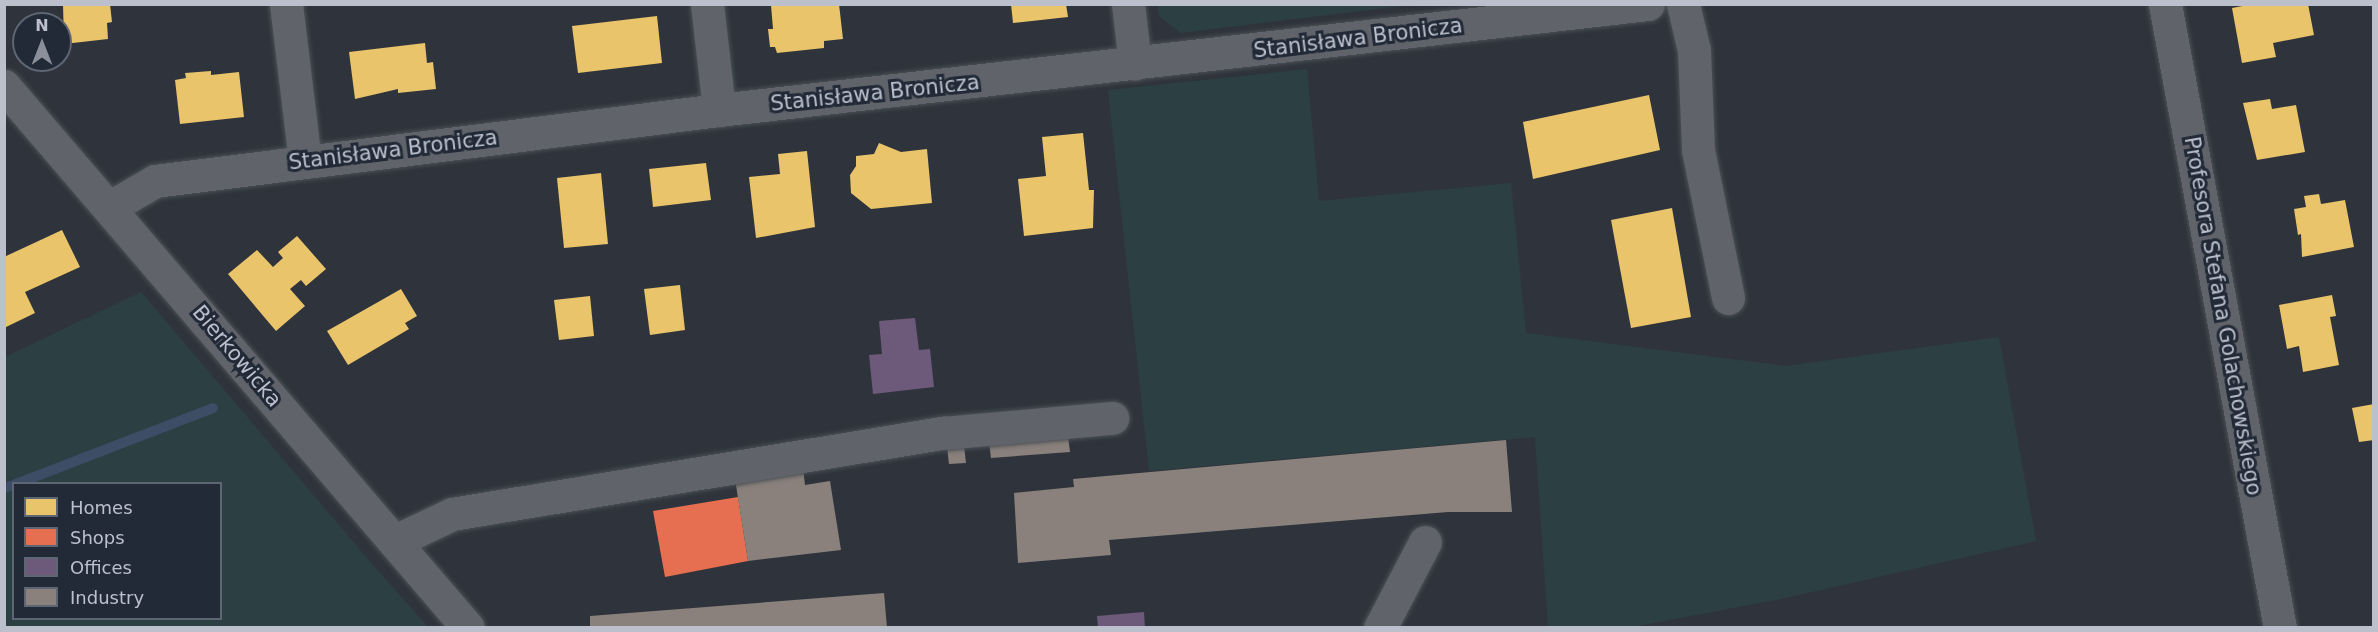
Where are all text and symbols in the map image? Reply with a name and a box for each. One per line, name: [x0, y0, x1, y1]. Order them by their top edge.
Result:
north arrow: [12, 12, 72, 72]
street label: Stanisława Bronicza: [1252, 13, 1464, 63]
text: N: [35, 16, 49, 35]
street label: Stanisława Bronicza: [769, 69, 981, 117]
street label: Stanisława Bronicza: [287, 125, 499, 175]
street label: Profesora Stefana Golachowskiego: [2179, 135, 2267, 497]
street label: Bierkowicka: [187, 300, 287, 412]
legend: [12, 482, 222, 620]
text: Homes: [70, 497, 133, 518]
text: Shops: [70, 527, 125, 548]
text: Offices: [70, 557, 132, 578]
text: Industry: [70, 587, 144, 608]

